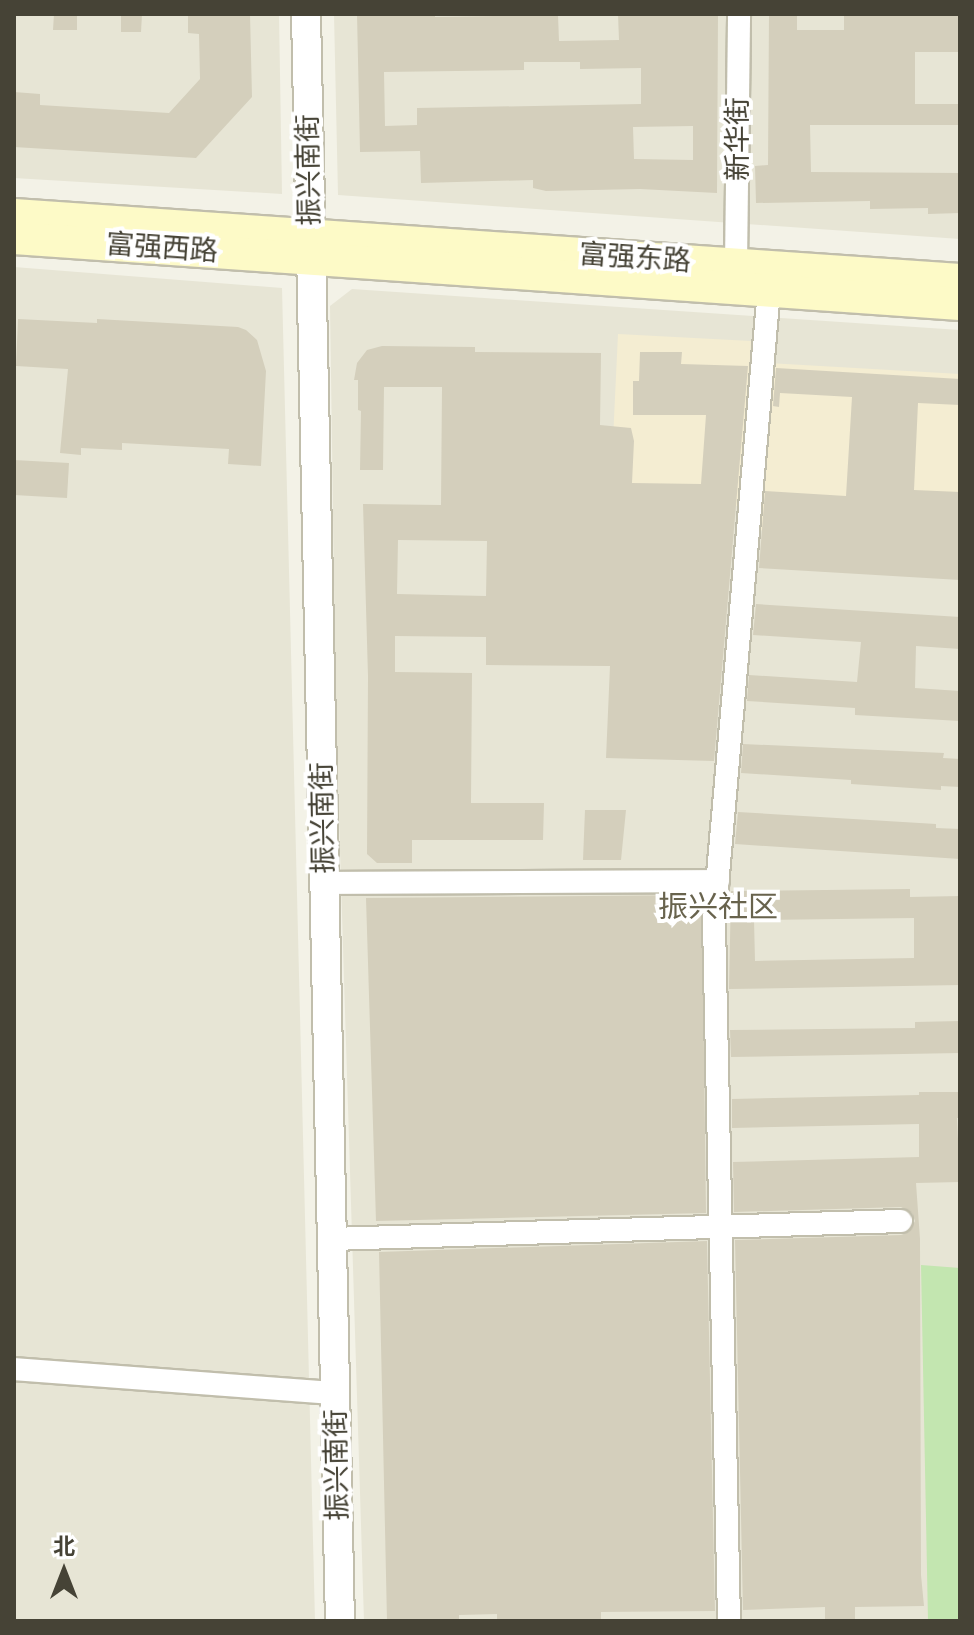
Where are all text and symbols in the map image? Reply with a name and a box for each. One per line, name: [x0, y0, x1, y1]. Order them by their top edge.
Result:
street label: 新华街: [721, 97, 755, 181]
street label: 振兴南街: [291, 114, 327, 226]
street label: 富强西路: [105, 227, 219, 269]
street label: 富强东路: [578, 237, 692, 279]
street label: 振兴南街: [305, 762, 341, 874]
district label: 振兴社区: [658, 889, 778, 925]
street label: 振兴南街: [319, 1409, 355, 1521]
north arrow: [24, 1531, 104, 1611]
text: 北: [53, 1533, 75, 1560]

